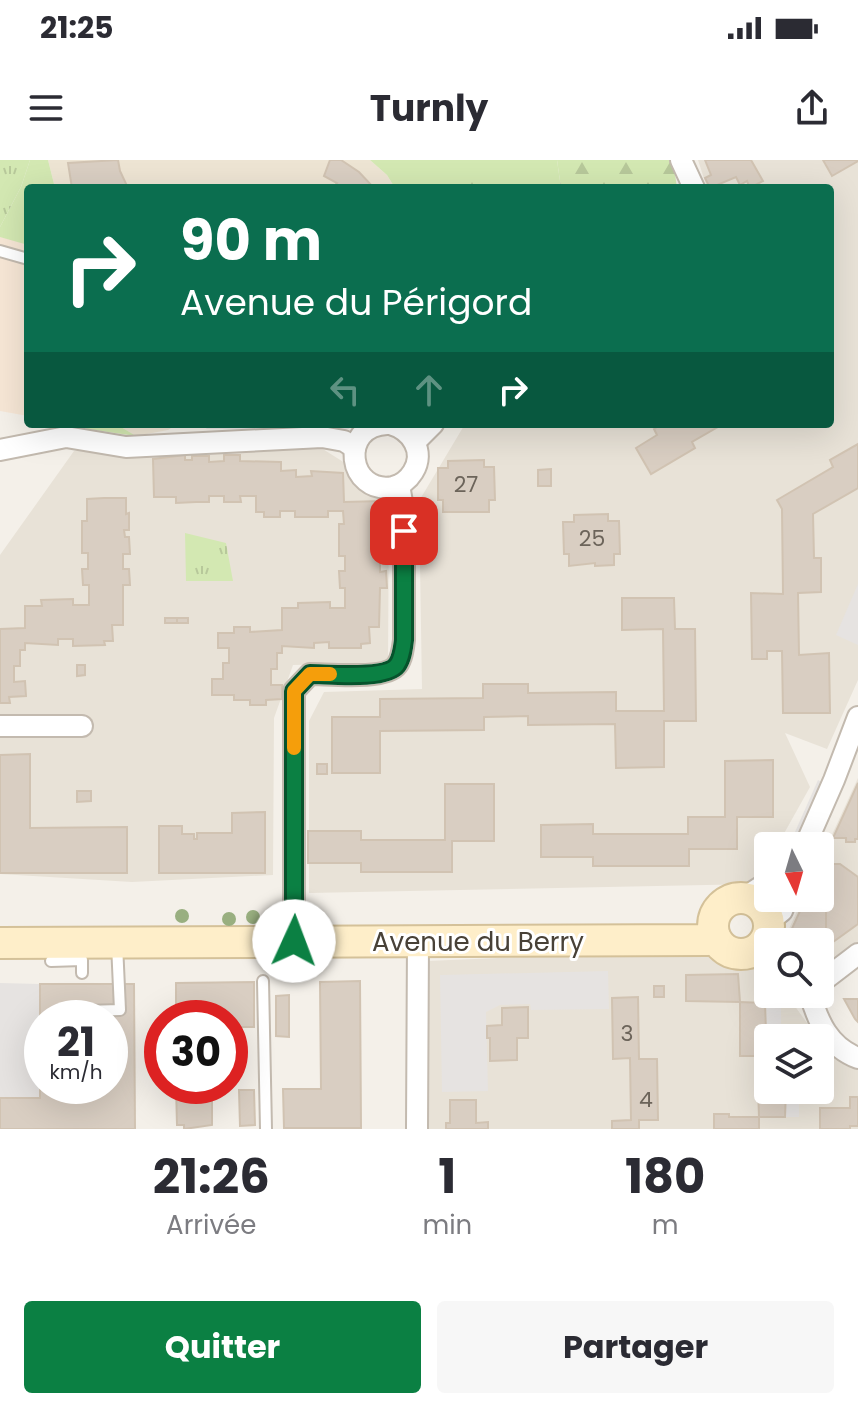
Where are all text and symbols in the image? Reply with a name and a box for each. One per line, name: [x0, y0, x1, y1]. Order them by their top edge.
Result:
text: 21:25: [40, 6, 114, 49]
text: Turnly: [370, 83, 488, 134]
icon: menu: [24, 86, 68, 130]
icon: share: [790, 86, 834, 130]
text: 90 m: [180, 201, 322, 280]
icon: right: [48, 216, 152, 320]
text: Avenue du Périgord: [180, 277, 532, 328]
icon: left: [323, 368, 367, 412]
icon: ahead: [407, 368, 451, 412]
icon: right: [491, 368, 535, 412]
house number: 27: [454, 469, 478, 500]
pin: [370, 497, 438, 565]
icon: arrive: [382, 509, 426, 553]
house number: 25: [579, 523, 605, 554]
north arrow: [754, 832, 834, 912]
map controls: [754, 832, 834, 1104]
position arrow: [252, 899, 336, 983]
street label: Avenue du Berry: [372, 924, 584, 960]
button: search: [754, 928, 834, 1008]
speed limit sign: 30: [144, 1000, 248, 1104]
text: 21: [57, 1014, 95, 1070]
house number: 3: [621, 1018, 633, 1049]
button: layers: [754, 1024, 834, 1104]
text: km/h: [49, 1058, 103, 1086]
house number: 4: [639, 1084, 653, 1115]
text: 21:26: [153, 1143, 270, 1210]
text: 1: [438, 1143, 456, 1210]
text: 180: [625, 1143, 705, 1210]
text: Arrivée: [166, 1207, 256, 1243]
text: min: [422, 1207, 472, 1243]
text: m: [652, 1207, 678, 1243]
button: Quitter: [24, 1301, 421, 1393]
button: Partager: [437, 1301, 834, 1393]

